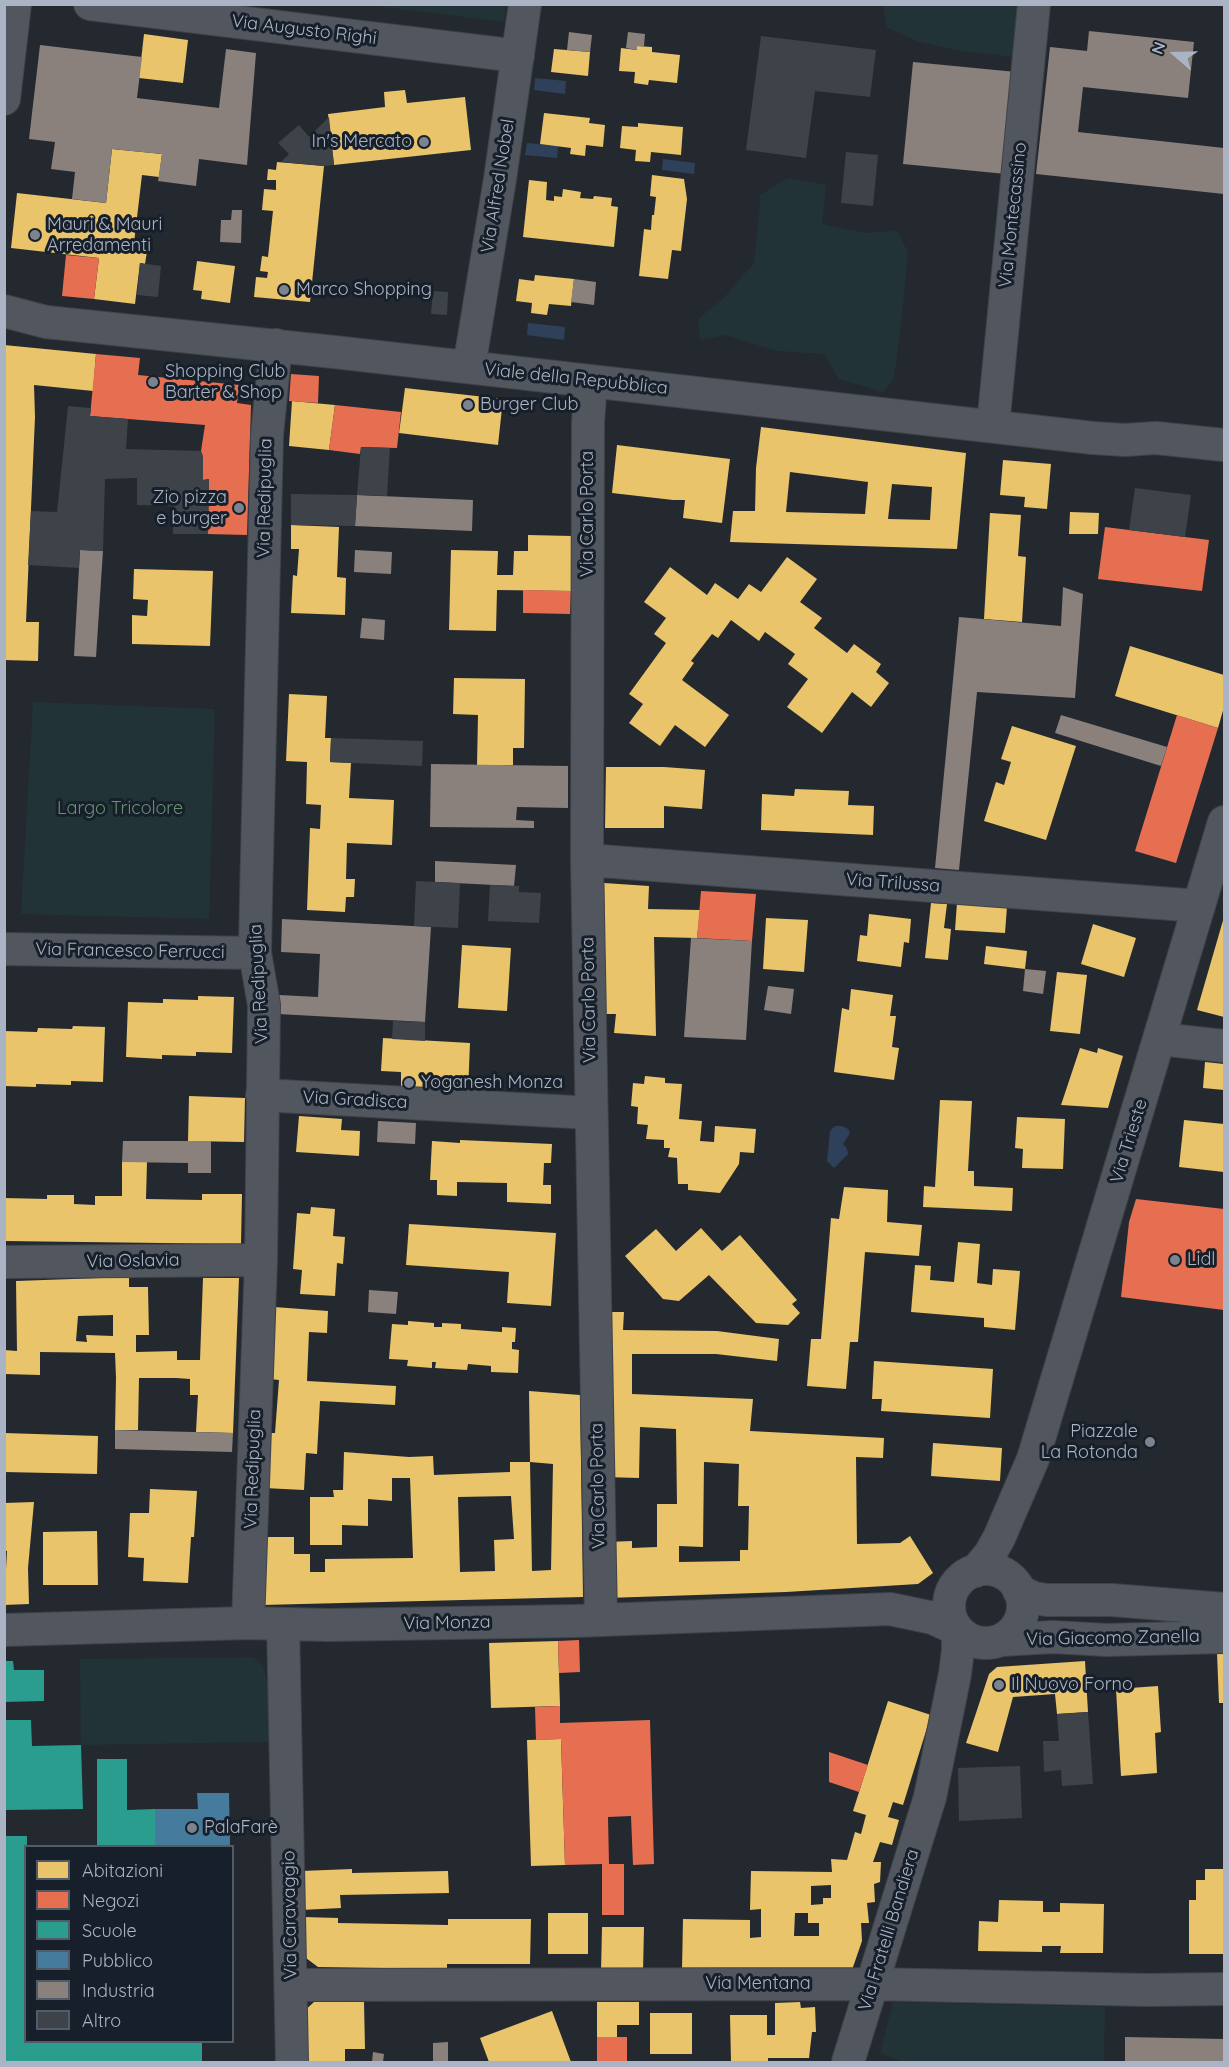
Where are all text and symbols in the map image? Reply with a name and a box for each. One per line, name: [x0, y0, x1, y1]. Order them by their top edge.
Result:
street label: Via Augusto Righi: [230, 10, 378, 50]
north arrow: [1145, 24, 1205, 84]
text: N: [1147, 39, 1169, 57]
street label: Via Alfred Nobel: [477, 117, 519, 255]
place label: In's Mercato: [312, 131, 412, 153]
marker: In's Mercato: [417, 135, 431, 149]
street label: Via Montecassino: [995, 141, 1031, 289]
place label: Mauri & Mauri Arredamenti: [47, 214, 162, 256]
marker: Mauri & Mauri Arredamenti: [28, 228, 42, 242]
place label: Marco Shopping: [296, 279, 432, 301]
marker: Marco Shopping: [277, 283, 291, 297]
street label: Viale della Repubblica: [483, 359, 669, 399]
place label: Shopping Club Barter & Shop: [165, 361, 285, 404]
marker: Shopping Club Barter & Shop: [146, 375, 160, 389]
place label: Burger Club: [480, 394, 578, 416]
marker: Burger Club: [461, 398, 475, 412]
street label: Via Redipuglia: [253, 438, 277, 558]
street label: Via Carlo Porta: [577, 451, 599, 577]
place label: Zio pizza e burger: [153, 487, 227, 530]
marker: Zio pizza e burger: [232, 501, 246, 515]
park label: Largo Tricolore: [57, 798, 183, 820]
street label: Via Trilussa: [845, 869, 941, 897]
street label: Via Redipuglia: [245, 924, 273, 1044]
street label: Via Carlo Porta: [577, 937, 601, 1063]
street label: Via Francesco Ferrucci: [35, 939, 225, 963]
place label: Yoganesh Monza: [421, 1072, 563, 1094]
marker: Yoganesh Monza: [402, 1076, 416, 1090]
street label: Via Gradisca: [302, 1086, 408, 1114]
street label: Via Trieste: [1106, 1096, 1152, 1186]
street label: Via Oslavia: [86, 1249, 180, 1273]
place label: Lidl: [1187, 1249, 1215, 1271]
marker: Lidl: [1168, 1253, 1182, 1267]
street label: Via Redipuglia: [240, 1409, 266, 1529]
place label: Piazzale La Rotonda: [1041, 1421, 1138, 1464]
street label: Via Carlo Porta: [586, 1423, 610, 1549]
marker: Piazzale La Rotonda: [1143, 1435, 1157, 1449]
street label: Via Monza: [403, 1611, 491, 1635]
street label: Via Giacomo Zanella: [1026, 1626, 1200, 1650]
place label: Il Nuovo Forno: [1011, 1674, 1133, 1696]
marker: Il Nuovo Forno: [992, 1678, 1006, 1692]
place label: PalaFarè: [204, 1817, 278, 1839]
marker: PalaFarè: [185, 1821, 199, 1835]
legend: [24, 1845, 234, 2043]
street label: Via Fratelli Bandiera: [854, 1846, 924, 2014]
street label: Via Caravaggio: [278, 1850, 302, 1980]
text: Abitazioni: [82, 1859, 163, 1882]
text: Negozi: [82, 1889, 139, 1912]
text: Scuole: [82, 1919, 137, 1942]
text: Pubblico: [82, 1949, 153, 1972]
street label: Via Mentana: [705, 1973, 811, 1995]
text: Industria: [82, 1979, 155, 2002]
text: Altro: [82, 2009, 121, 2032]

